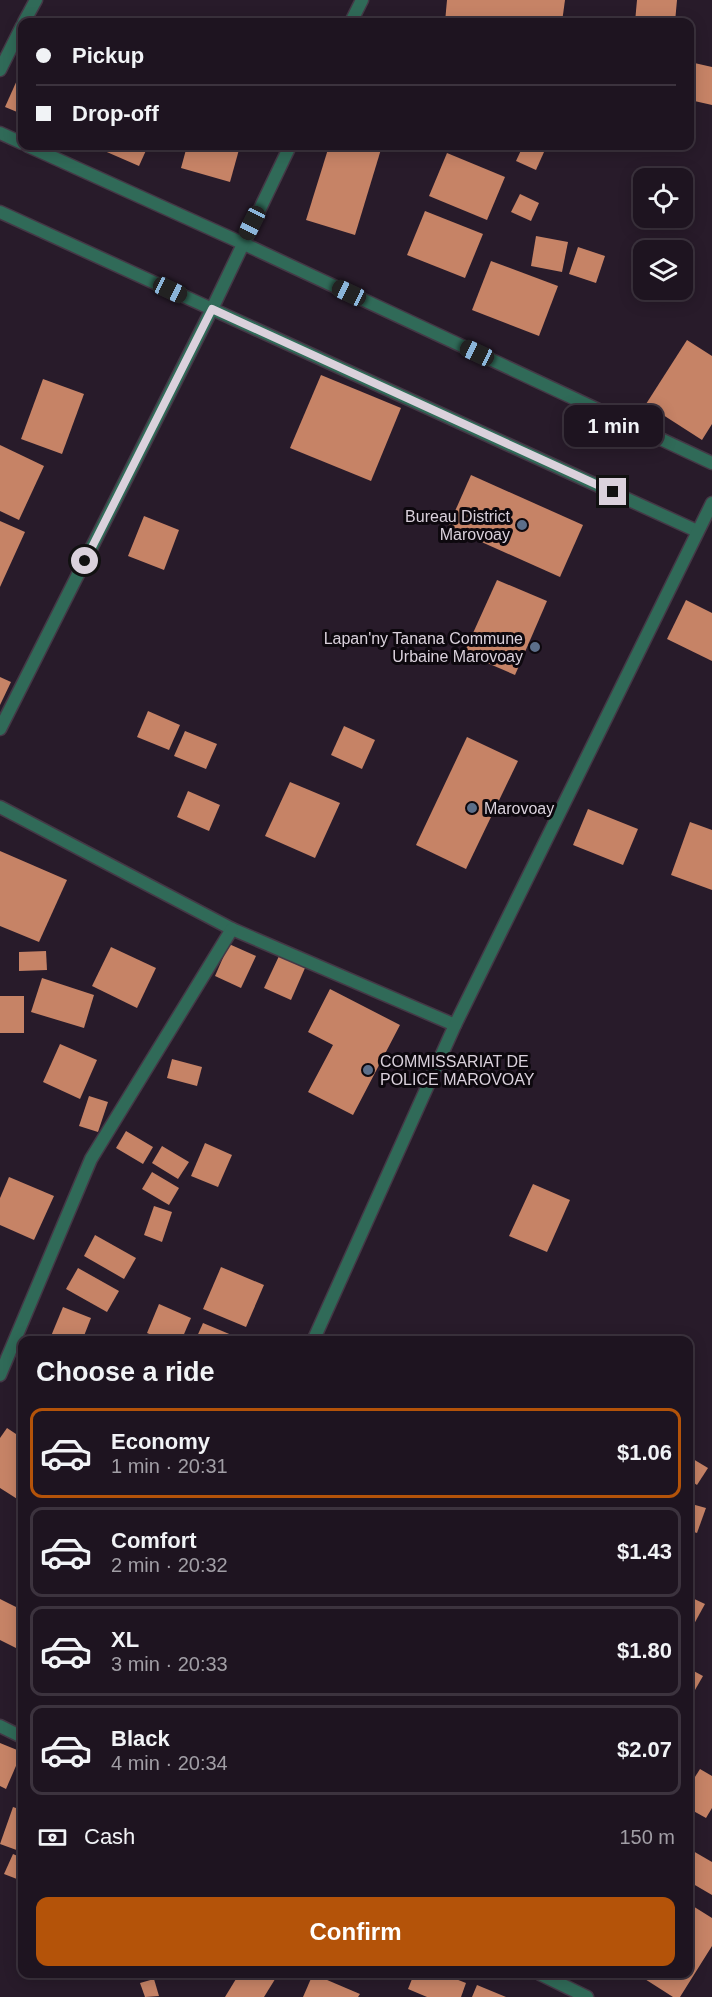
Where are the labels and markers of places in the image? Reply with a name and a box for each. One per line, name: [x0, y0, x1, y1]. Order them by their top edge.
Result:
place label: Bureau District Marovoay: [405, 508, 511, 543]
marker: Bureau District Marovoay: [515, 518, 529, 532]
place label: Lapan'ny Tanana Commune Urbaine Marovoay: [324, 630, 523, 665]
marker: Lapan'ny Tanana Commune Urbaine Marovoay: [528, 640, 542, 654]
place label: Marovoay: [484, 800, 554, 817]
marker: Marovoay: [465, 801, 479, 815]
place label: COMMISSARIAT DE POLICE MAROVOAY: [380, 1053, 535, 1088]
marker: COMMISSARIAT DE POLICE MAROVOAY: [361, 1063, 375, 1077]

